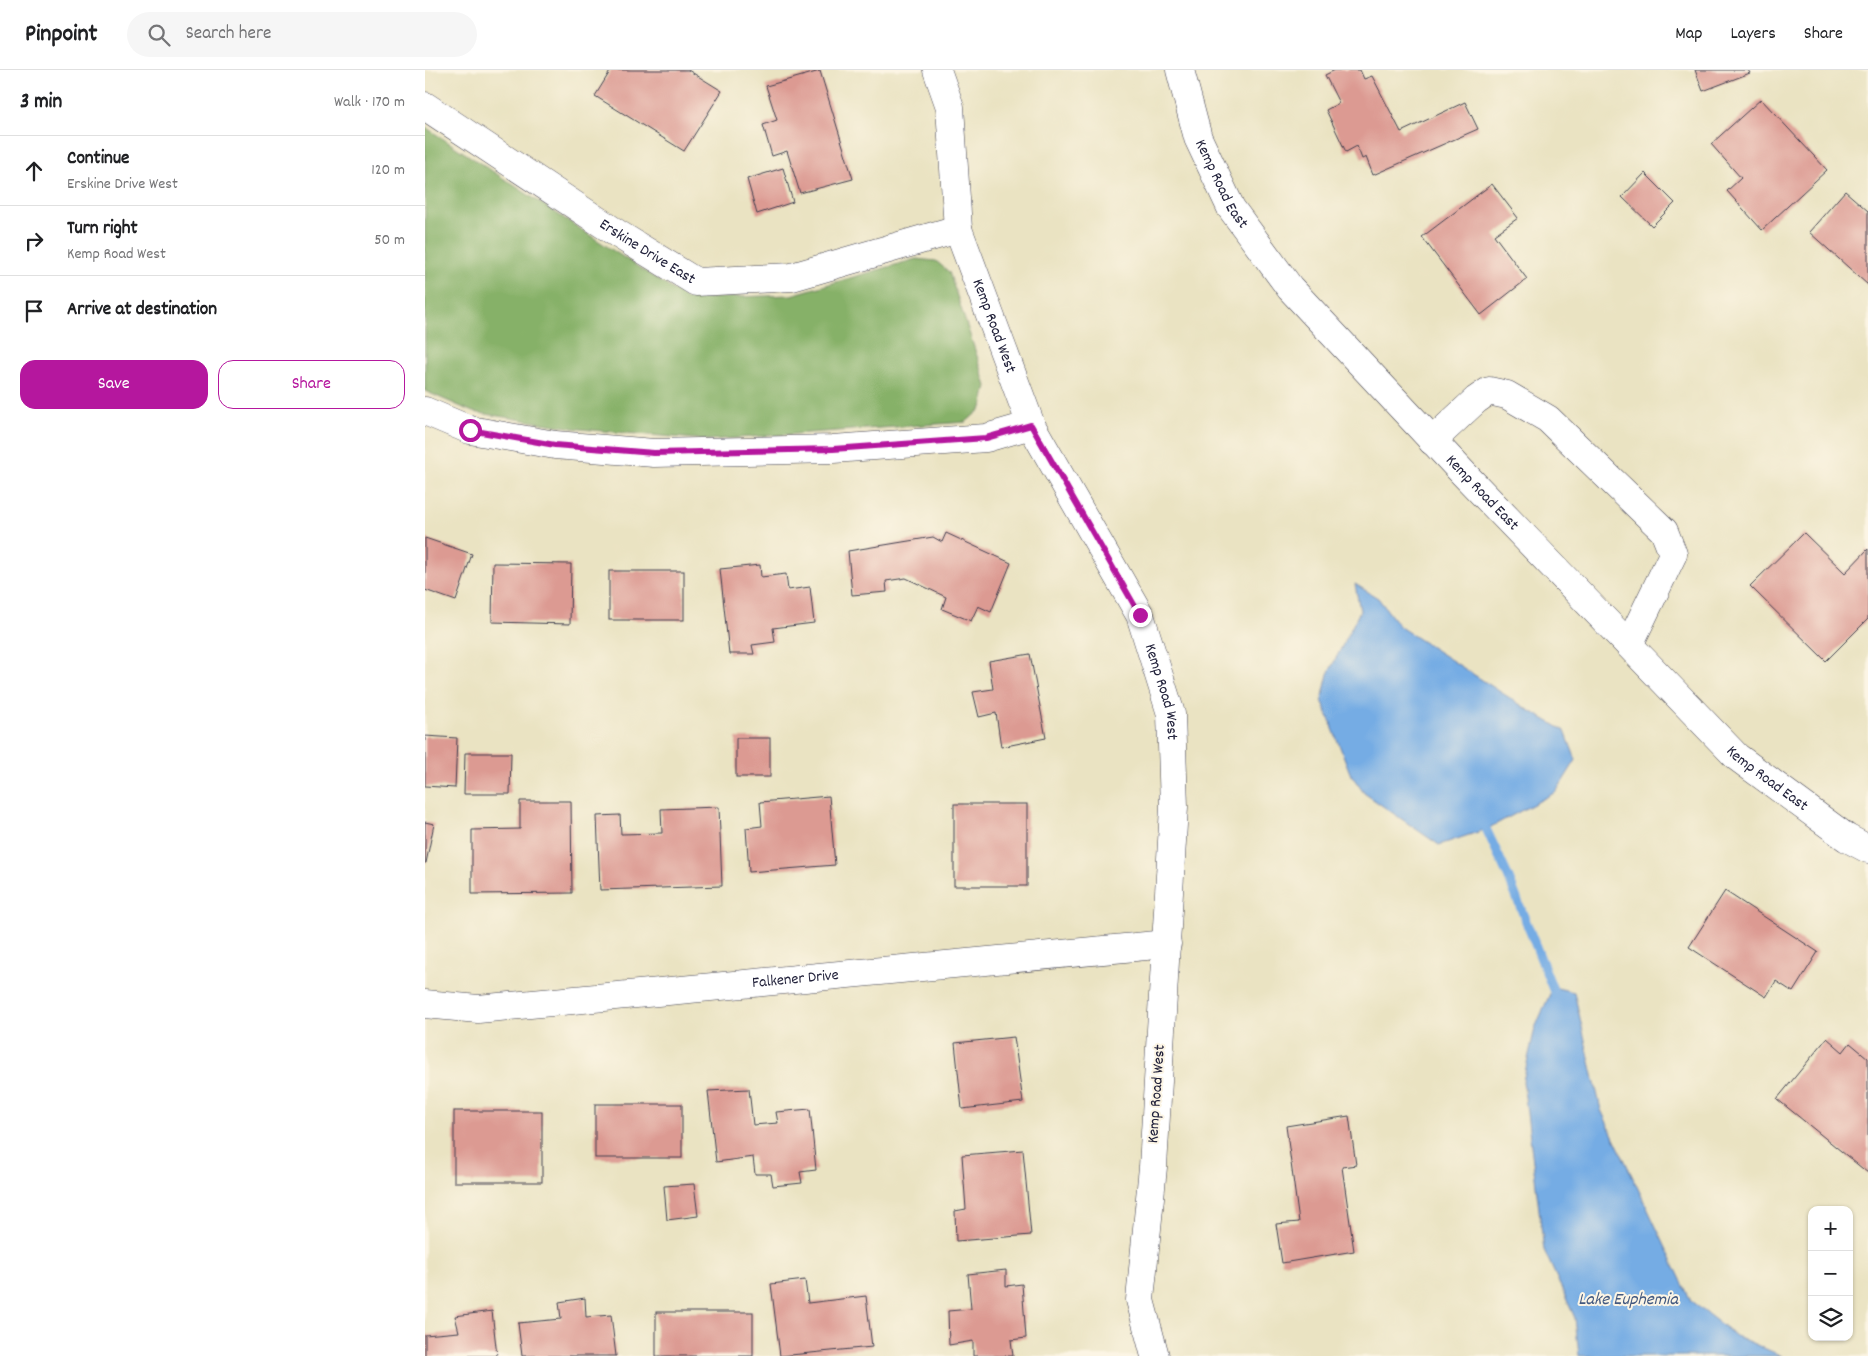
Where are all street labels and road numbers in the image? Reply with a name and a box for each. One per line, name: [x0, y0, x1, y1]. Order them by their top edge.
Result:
street label: Kemp Road East: [1189, 136, 1254, 233]
street label: Erskine Drive East: [595, 213, 700, 291]
street label: Kemp Road West: [966, 276, 1022, 377]
street label: Kemp Road East: [1440, 450, 1524, 536]
street label: Kemp Road West: [1138, 641, 1183, 741]
street label: Kemp Road East: [1721, 740, 1813, 817]
street label: Falkener Drive: [751, 964, 840, 995]
street label: Kemp Road West: [1142, 1044, 1172, 1144]

